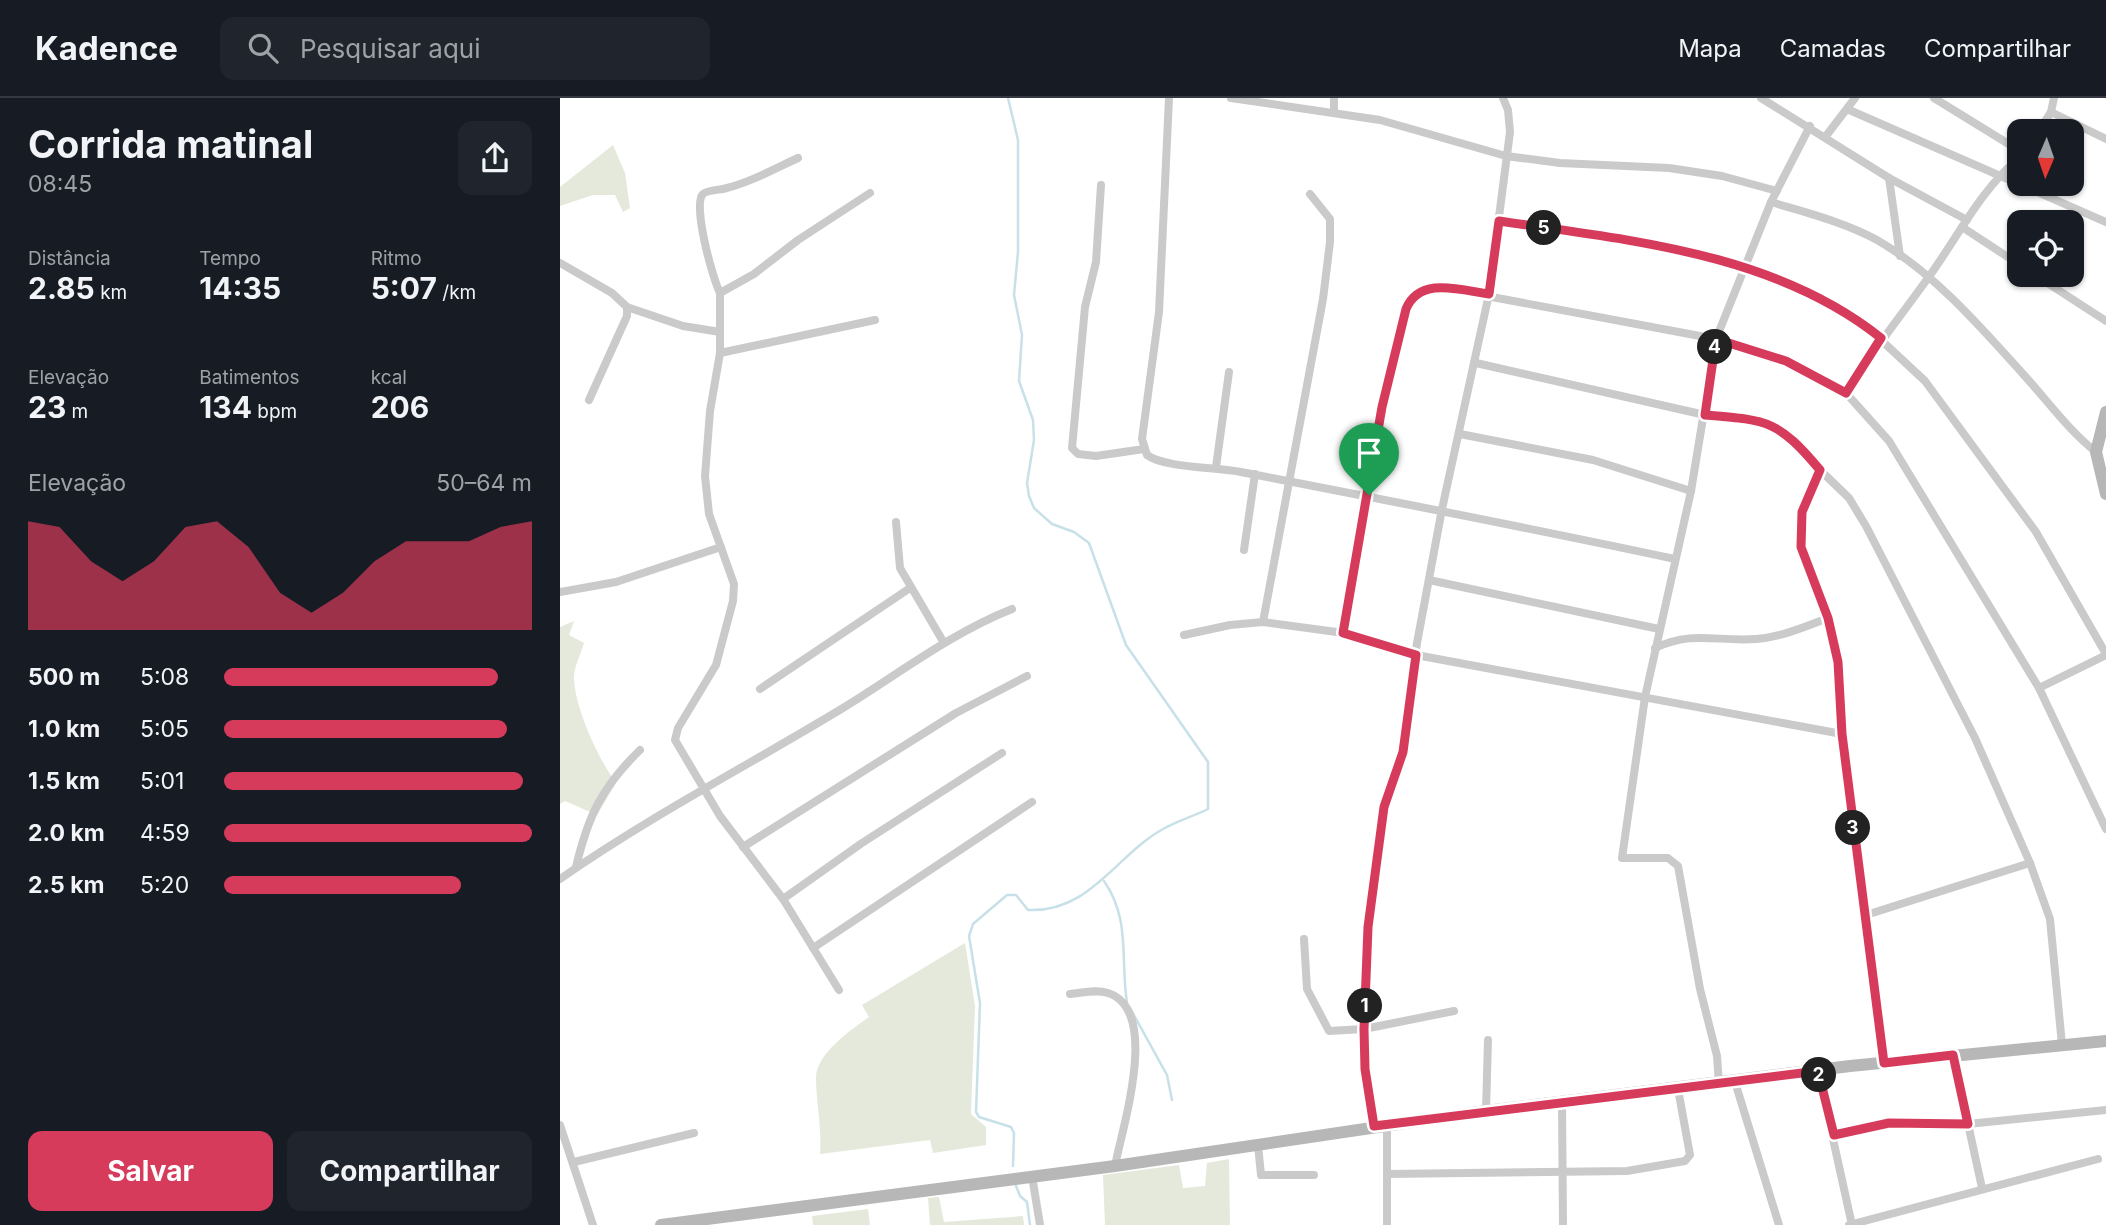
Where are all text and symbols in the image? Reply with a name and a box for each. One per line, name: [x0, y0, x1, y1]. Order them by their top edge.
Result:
search box: [220, 17, 710, 80]
text: Kadence: [35, 28, 178, 68]
icon: search: [244, 29, 282, 67]
text: Pesquisar aqui: [300, 33, 481, 64]
text: Mapa: [1678, 34, 1742, 63]
text: Camadas: [1780, 34, 1886, 63]
text: Compartilhar: [1924, 34, 2071, 63]
north arrow: [2007, 119, 2084, 196]
map controls: [2007, 119, 2084, 287]
text: Corrida matinal: [28, 121, 313, 167]
button: share: [458, 121, 532, 195]
text: 08:45: [28, 170, 92, 198]
button: locate: [2007, 210, 2084, 287]
pin: 5: [1527, 211, 1562, 246]
text: 5: [1537, 216, 1550, 239]
text: Distância: [28, 247, 111, 270]
text: Tempo: [199, 247, 261, 270]
text: Ritmo: [371, 247, 422, 270]
text: 2.85: [28, 270, 95, 306]
text: 14:35: [199, 270, 281, 306]
text: 5:07: [371, 270, 437, 306]
text: km: [95, 281, 127, 304]
text: /km: [437, 281, 476, 304]
pin: 4: [1698, 330, 1732, 364]
text: 4: [1708, 335, 1721, 358]
text: Elevação: [28, 366, 109, 389]
text: Batimentos: [199, 366, 300, 389]
text: kcal: [371, 366, 407, 389]
text: 23: [28, 389, 66, 425]
text: 134: [199, 389, 252, 425]
text: 206: [371, 389, 429, 425]
text: m: [66, 400, 88, 423]
text: bpm: [252, 400, 297, 423]
pin: [1339, 423, 1399, 495]
icon: arrive: [1350, 434, 1388, 472]
text: Elevação: [28, 469, 126, 497]
text: 50–64 m: [436, 469, 532, 497]
text: 500 m: [28, 663, 100, 691]
text: 5:08: [140, 663, 189, 691]
text: 1.0 km: [28, 715, 100, 743]
text: 5:05: [140, 715, 189, 743]
text: 1.5 km: [28, 767, 100, 795]
text: 5:01: [140, 767, 184, 795]
pin: 3: [1836, 810, 1870, 846]
text: 3: [1846, 816, 1859, 839]
text: 2.0 km: [28, 819, 105, 847]
text: 4:59: [140, 819, 190, 847]
text: 2.5 km: [28, 871, 105, 899]
text: 5:20: [140, 871, 189, 899]
pin: 1: [1348, 988, 1382, 1024]
text: 1: [1360, 994, 1369, 1017]
pin: 2: [1802, 1058, 1836, 1093]
text: 2: [1813, 1063, 1824, 1086]
button: Salvar: [28, 1131, 273, 1211]
button: Compartilhar: [287, 1131, 532, 1211]

